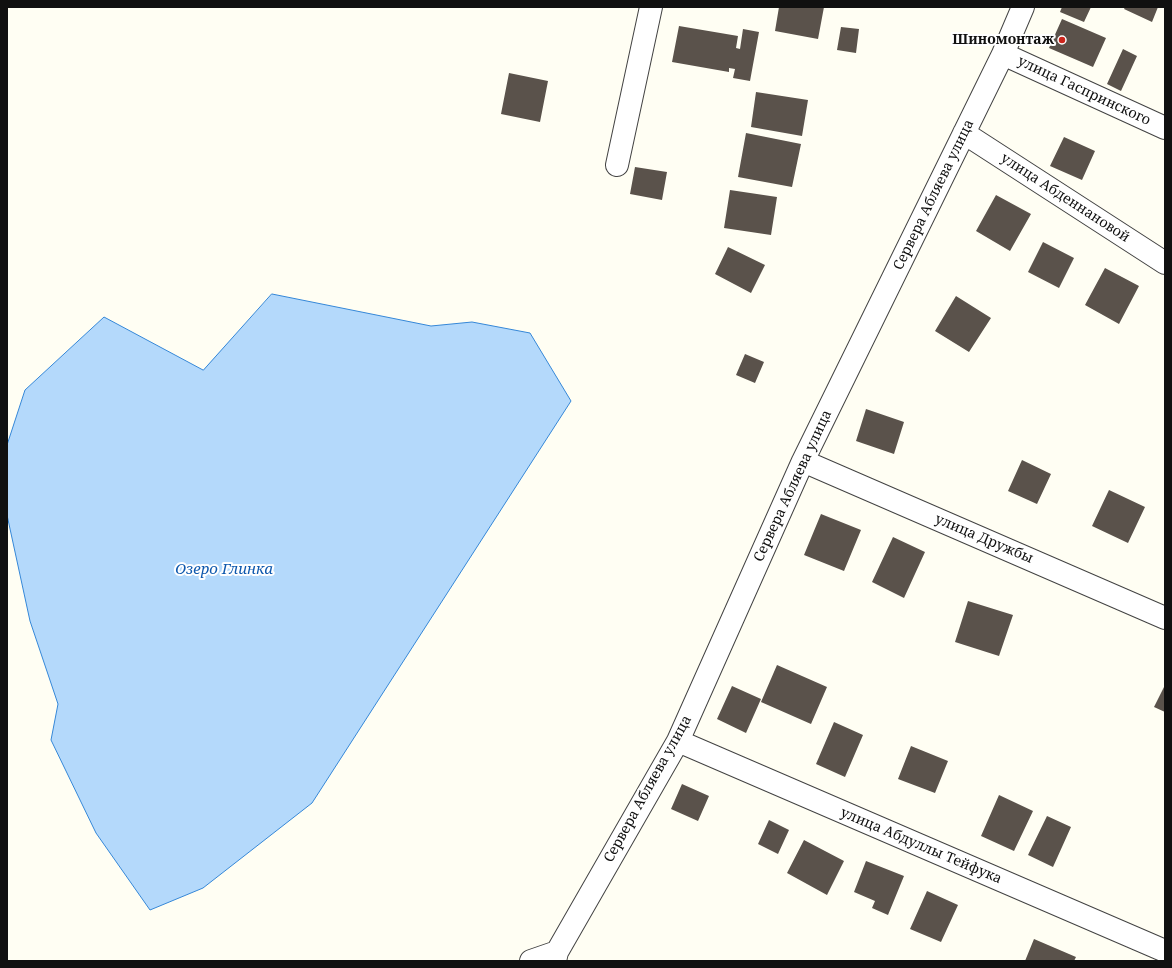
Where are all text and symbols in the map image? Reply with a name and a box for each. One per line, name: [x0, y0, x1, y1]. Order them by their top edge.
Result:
place label: Шиномонтаж: [952, 32, 1054, 48]
marker: Шиномонтаж: [1057, 35, 1067, 45]
street label: улица Гаспринского: [1015, 53, 1153, 129]
street label: Сервера Абляева улица: [890, 117, 978, 273]
street label: улица Абденнановой: [997, 150, 1133, 246]
street label: Сервера Абляева улица: [750, 407, 836, 565]
street label: улица Дружбы: [932, 511, 1036, 567]
water label: Озеро Глинка: [175, 561, 273, 579]
street label: Сервера Абляева улица: [601, 713, 695, 865]
street label: улица Абдуллы Тейфука: [838, 804, 1004, 888]

